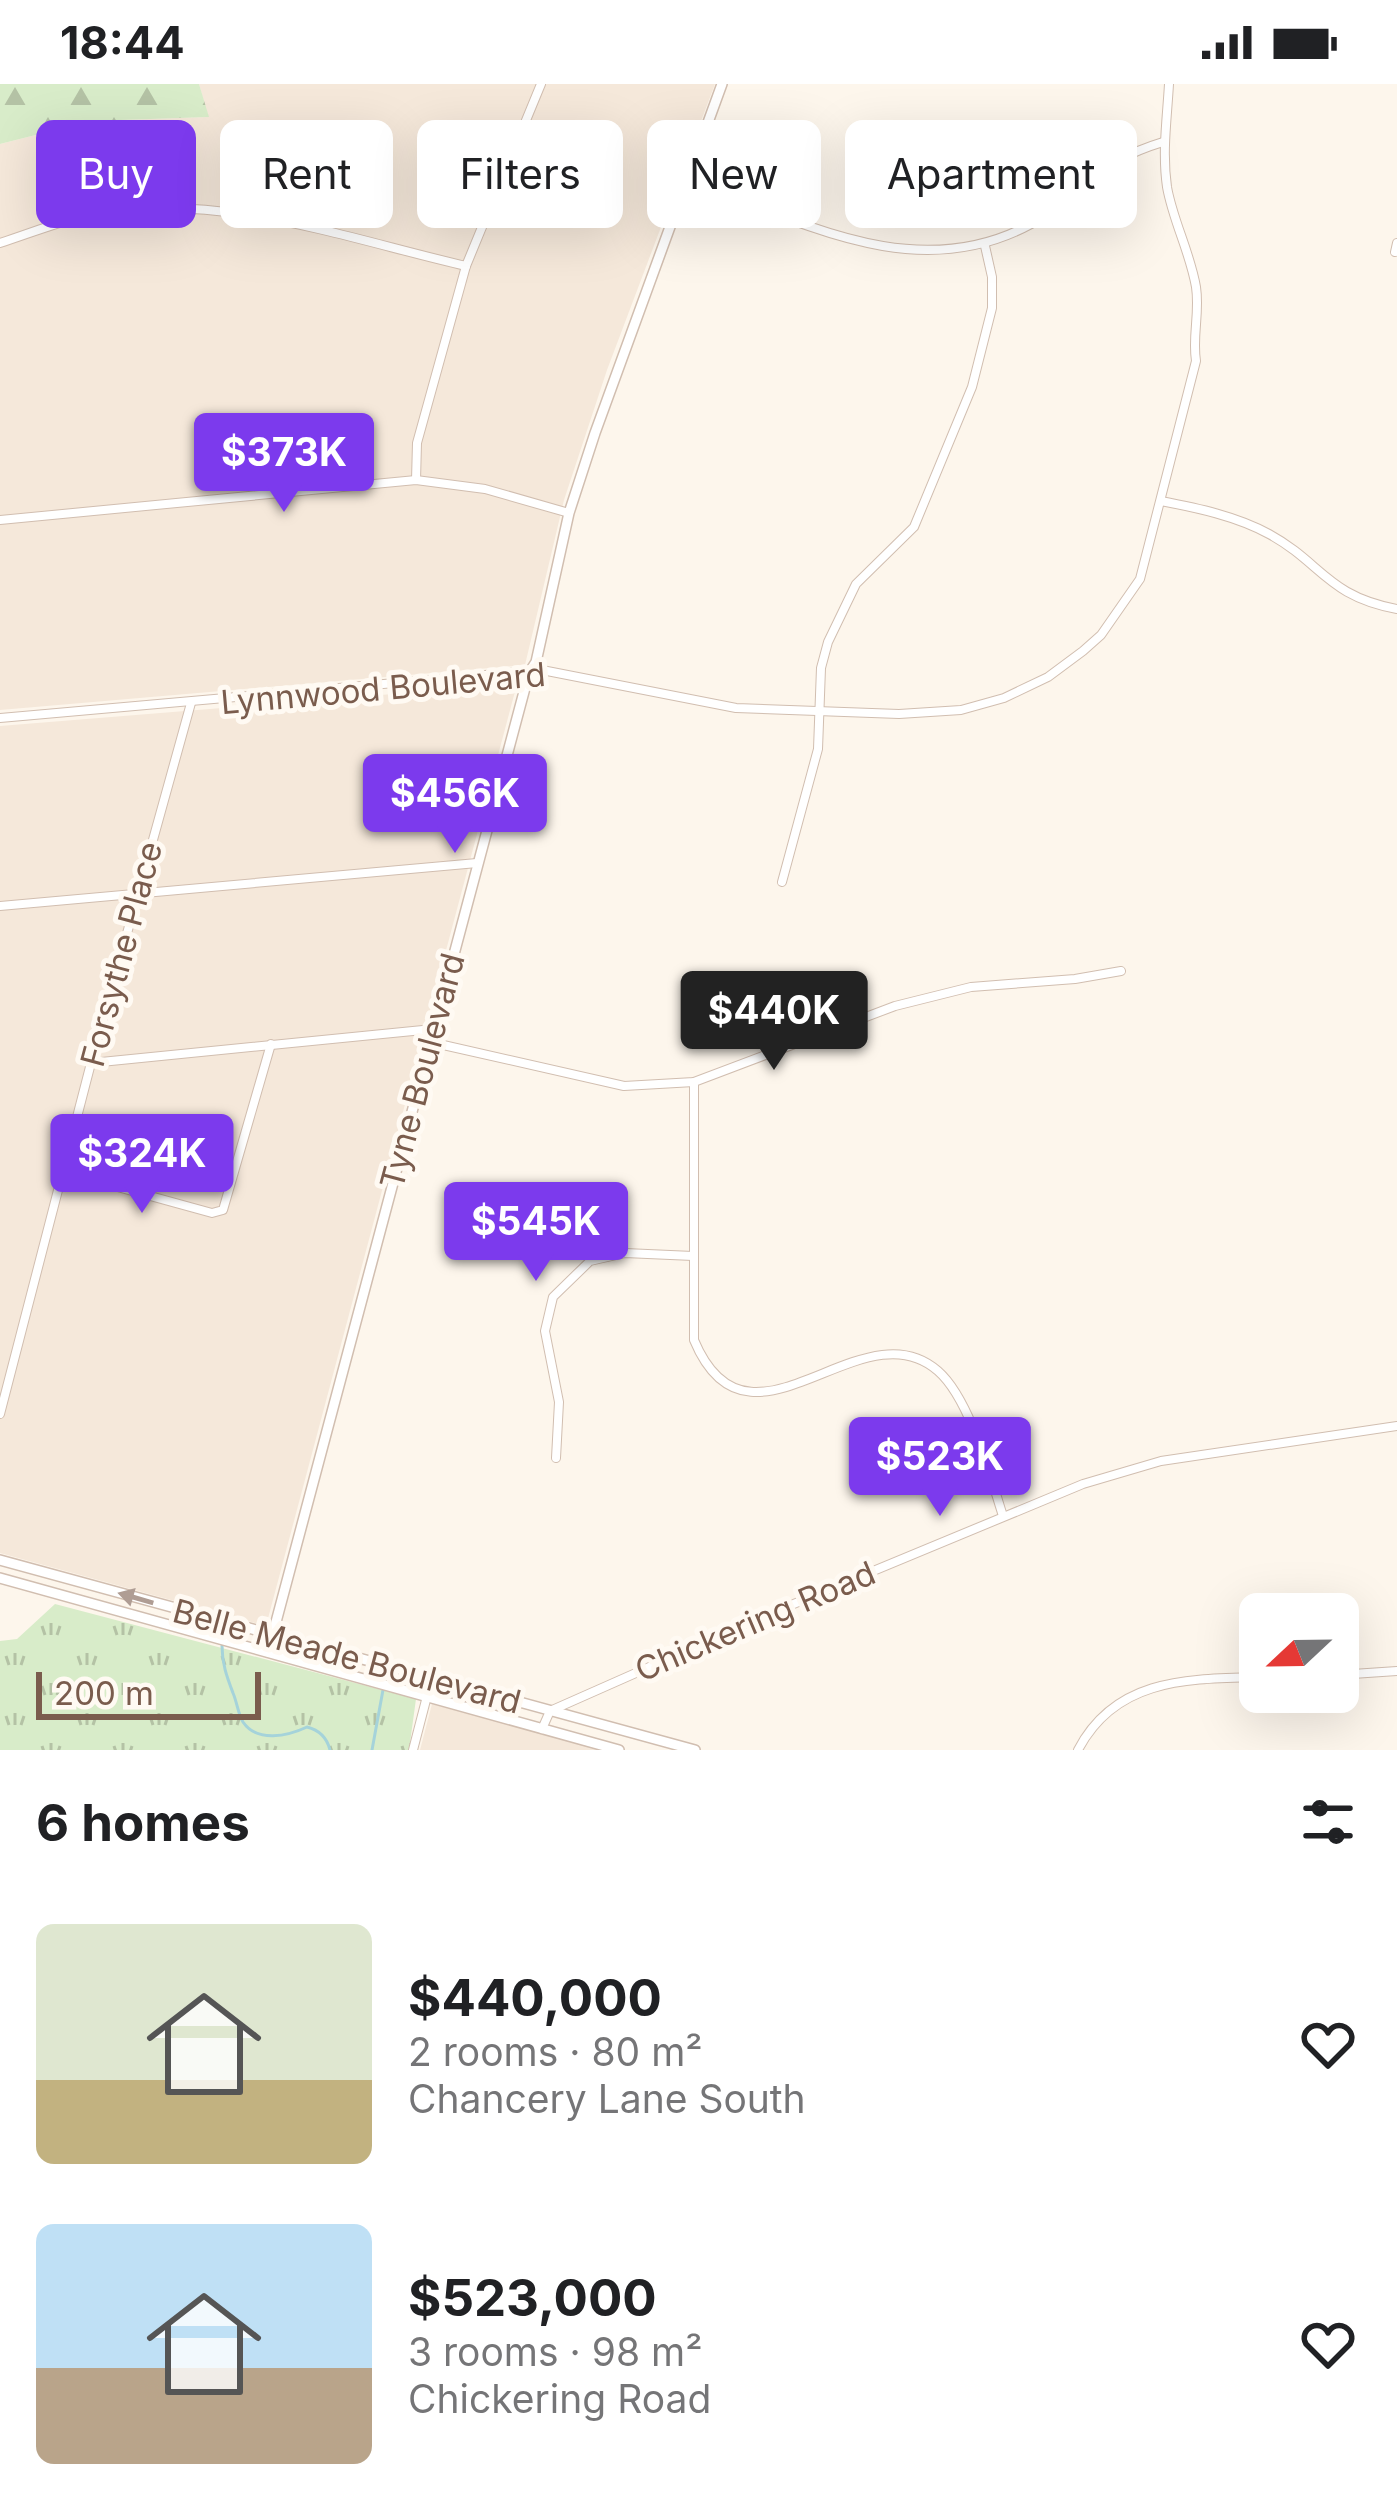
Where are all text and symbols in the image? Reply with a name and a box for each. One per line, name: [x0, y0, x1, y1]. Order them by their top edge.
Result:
text: 18:44: [60, 15, 185, 70]
chip: Buy: [36, 120, 196, 228]
chip: Rent: [220, 120, 393, 228]
chip: Filters: [417, 120, 623, 228]
chip: New: [647, 120, 821, 228]
chip: Apartment: [845, 120, 1137, 228]
pin: $373K: [200, 413, 368, 515]
text: $373K: [221, 428, 347, 475]
street label: Lynnwood Boulevard: [219, 654, 547, 722]
pin: $456K: [371, 754, 539, 856]
text: $456K: [390, 769, 520, 816]
street label: Forsythe Place: [72, 837, 170, 1071]
street label: Tyne Boulevard: [371, 949, 473, 1193]
pin: $440K: [690, 971, 858, 1073]
text: $440K: [708, 986, 840, 1033]
pin: $324K: [58, 1114, 226, 1216]
text: $324K: [77, 1129, 207, 1176]
pin: $545K: [452, 1182, 620, 1284]
text: $545K: [471, 1197, 601, 1244]
pin: $523K: [856, 1417, 1024, 1519]
text: $523K: [876, 1432, 1004, 1479]
street label: Chickering Road: [629, 1552, 881, 1690]
one-way arrow: [117, 1588, 154, 1607]
street label: Belle Meade Boulevard: [169, 1590, 525, 1722]
north arrow: [1239, 1593, 1359, 1713]
map controls: [1239, 1593, 1359, 1713]
scale bar: [36, 1666, 261, 1719]
text: 200 m: [54, 1673, 154, 1713]
icon: filters: [1295, 1789, 1361, 1855]
text: 6 homes: [36, 1792, 250, 1853]
text: $440,000: [408, 1967, 662, 2028]
icon: home: [132, 1972, 276, 2116]
icon: heart: [1295, 2011, 1361, 2077]
text: 2 rooms · 80 m²: [408, 2028, 703, 2075]
text: Chancery Lane South: [408, 2075, 806, 2122]
text: $523,000: [408, 2267, 657, 2328]
icon: home: [132, 2272, 276, 2416]
icon: heart: [1295, 2311, 1361, 2377]
text: 3 rooms · 98 m²: [408, 2328, 702, 2375]
text: Chickering Road: [408, 2375, 711, 2422]

